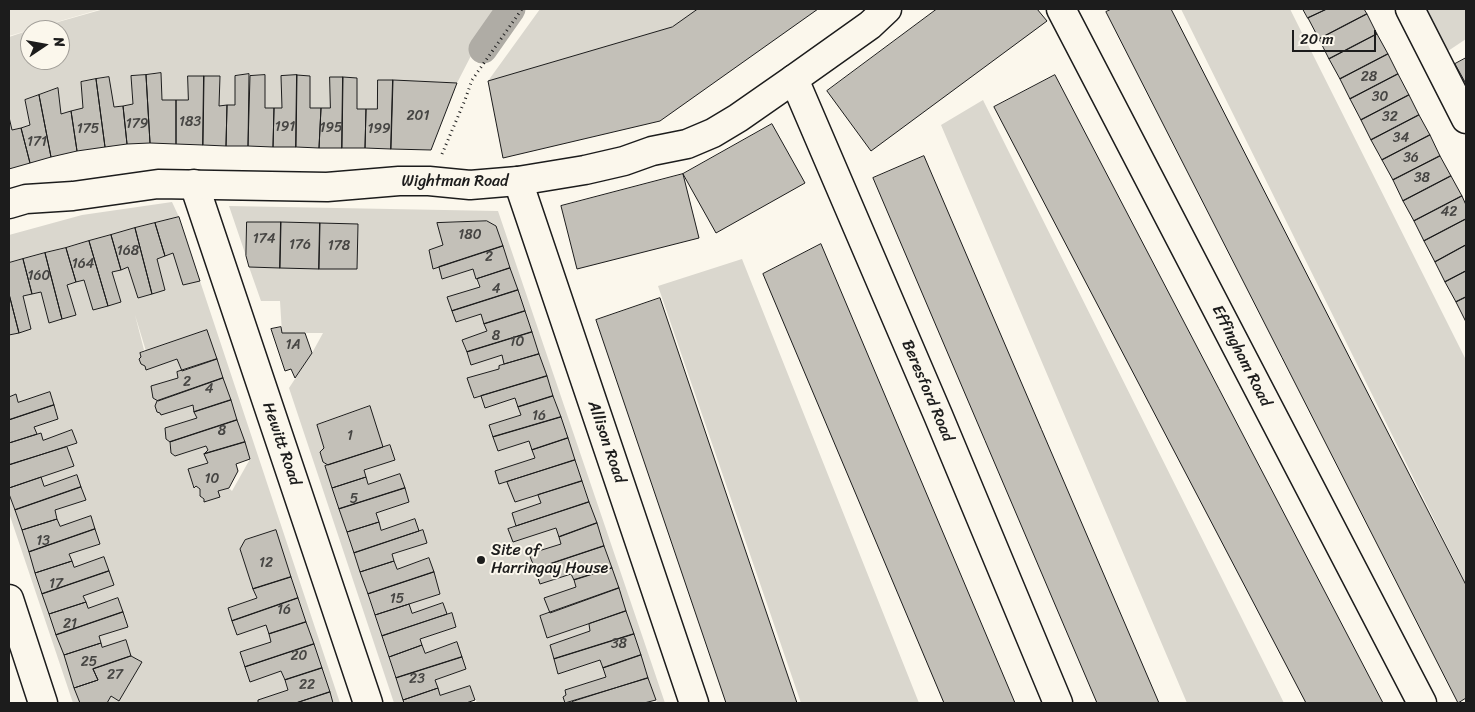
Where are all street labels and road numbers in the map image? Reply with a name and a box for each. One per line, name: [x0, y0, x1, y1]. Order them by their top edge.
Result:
street label: Wightman Road: [401, 172, 509, 192]
street label: Effingham Road: [1207, 302, 1275, 410]
street label: Beresford Road: [897, 337, 957, 445]
street label: Allison Road: [583, 398, 629, 486]
street label: Hewitt Road: [258, 400, 304, 488]

